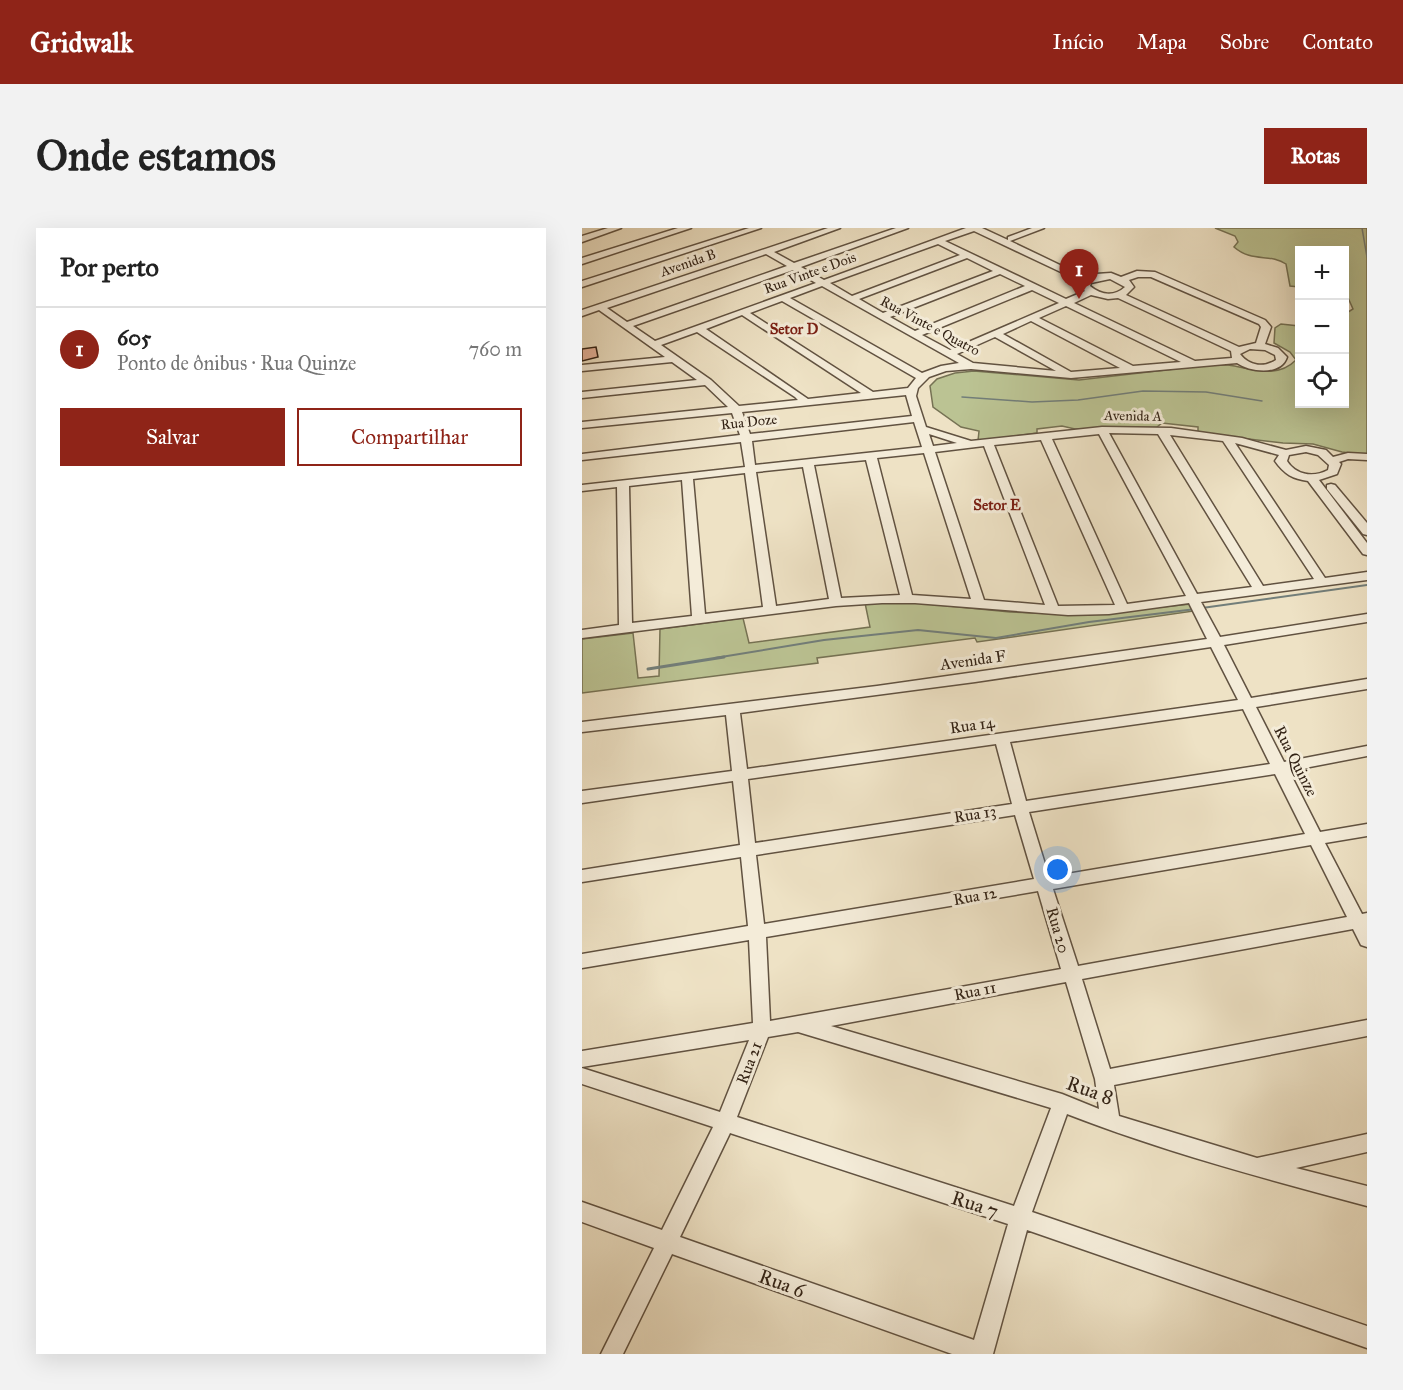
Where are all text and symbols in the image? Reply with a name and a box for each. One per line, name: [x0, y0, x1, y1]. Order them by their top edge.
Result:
text: Gridwalk: [30, 25, 133, 60]
text: Início: [1053, 29, 1104, 55]
text: Mapa: [1137, 29, 1187, 55]
text: Sobre: [1220, 29, 1269, 55]
text: Contato: [1302, 29, 1373, 55]
button: Rotas: [1264, 128, 1367, 184]
text: Onde estamos: [36, 130, 276, 182]
street label: Avenida B: [657, 246, 718, 281]
map controls: [1295, 246, 1349, 408]
button: +: [1295, 246, 1349, 300]
street label: Rua Vinte e Dois: [762, 248, 858, 298]
pin: 1: [1060, 250, 1098, 299]
text: Por perto: [60, 251, 159, 283]
street label: Rua Vinte e Quatro: [877, 293, 983, 359]
button: −: [1295, 300, 1349, 354]
district label: Setor D: [770, 320, 818, 338]
text: 605: [117, 324, 151, 351]
text: 1: [76, 337, 83, 361]
text: 760 m: [468, 337, 522, 361]
text: Ponto de ônibus · Rua Quinze: [117, 351, 356, 375]
button: locate: [1295, 354, 1349, 408]
street label: Avenida A: [1103, 407, 1163, 425]
button: Salvar: [60, 408, 285, 466]
button: Compartilhar: [297, 408, 522, 466]
street label: Rua Doze: [720, 411, 778, 433]
district label: Setor E: [973, 496, 1021, 514]
street label: Avenida F: [938, 646, 1008, 674]
street label: Rua 14: [948, 712, 997, 738]
street label: Rua Quinze: [1270, 722, 1322, 800]
street label: Rua 13: [952, 801, 998, 827]
your location: [1043, 855, 1072, 884]
street label: Rua 12: [952, 883, 998, 909]
street label: Rua 20: [1042, 905, 1074, 955]
street label: Rua 11: [952, 978, 998, 1004]
street label: Rua 21: [732, 1039, 766, 1087]
street label: Rua 8: [1063, 1071, 1117, 1109]
street label: Rua 7: [948, 1185, 1002, 1223]
street label: Rua 6: [756, 1264, 809, 1303]

